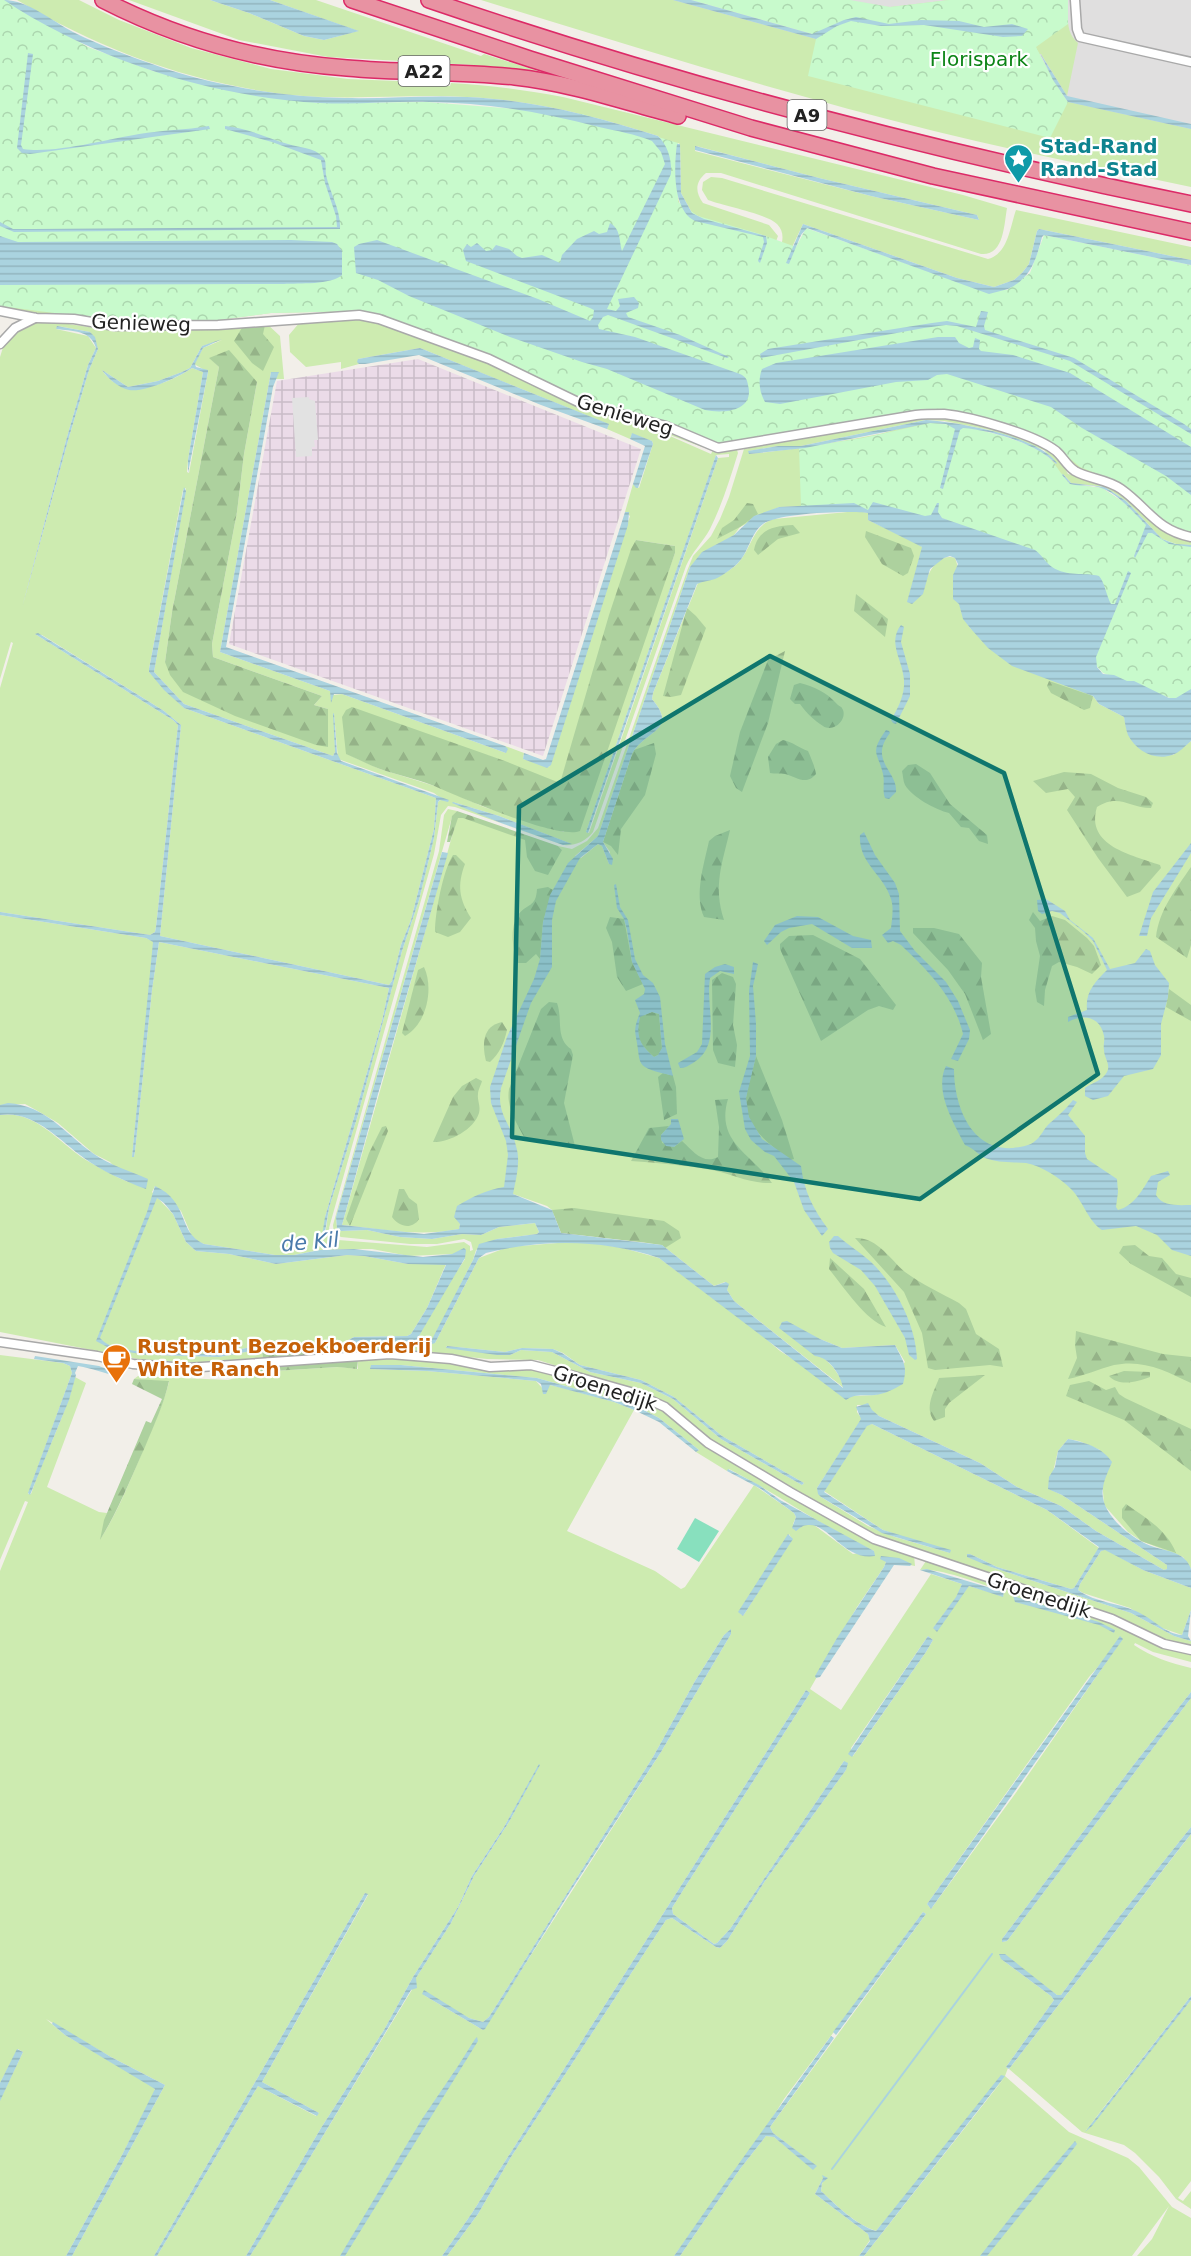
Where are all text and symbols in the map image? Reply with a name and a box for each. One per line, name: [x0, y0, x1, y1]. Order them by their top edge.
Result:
park label: Florispark: [930, 47, 1029, 71]
road number: A22: [398, 56, 450, 86]
road number: A9: [788, 100, 826, 130]
place label: Stad-Rand Rand-Stad: [1040, 134, 1158, 181]
place icon: Stad-Rand Rand-Stad: [1003, 142, 1035, 184]
street label: Genieweg: [91, 309, 191, 337]
street label: Genieweg: [574, 389, 676, 441]
water label: de Kil: [280, 1227, 340, 1256]
place label: Rustpunt Bezoekboerderij White Ranch: [137, 1334, 431, 1381]
cafe icon: Rustpunt Bezoekboerderij White Ranch: [100, 1342, 132, 1384]
street label: Groenedijk: [550, 1360, 661, 1416]
street label: Groenedijk: [984, 1567, 1095, 1623]

